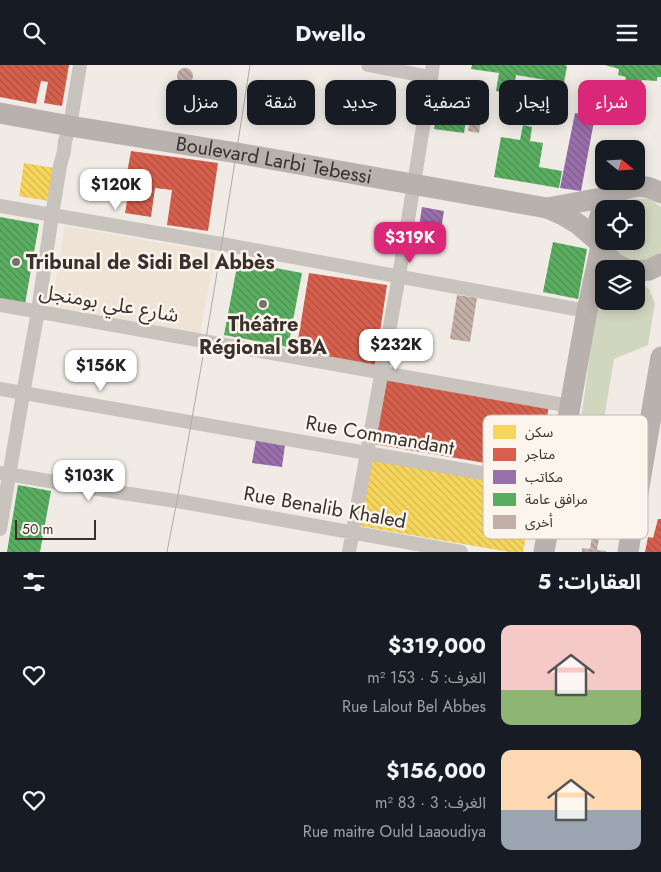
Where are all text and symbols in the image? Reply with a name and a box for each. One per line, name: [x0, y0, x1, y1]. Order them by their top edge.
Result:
text: Dwello: [295, 17, 366, 49]
icon: search: [20, 19, 48, 47]
icon: menu: [613, 19, 641, 47]
chip: منزل: [166, 80, 237, 125]
chip: شقة: [247, 80, 315, 125]
chip: جديد: [325, 80, 396, 125]
chip: تصفية: [406, 80, 489, 125]
chip: إيجار: [499, 80, 568, 125]
chip: شراء: [578, 80, 646, 125]
street label: Boulevard Larbi Tebessi: [174, 129, 374, 192]
north arrow: [595, 140, 645, 190]
map controls: [595, 140, 645, 310]
pin: $120K: [81, 169, 151, 211]
text: $120K: [91, 173, 141, 196]
button: locate: [595, 200, 645, 250]
pin: $319K: [375, 221, 445, 264]
text: $319K: [385, 226, 435, 249]
place label: Tribunal de Sidi Bel Abbès: [26, 248, 275, 277]
marker: Tribunal de Sidi Bel Abbès: [10, 256, 22, 268]
button: layers: [595, 260, 645, 310]
street label: شارع علي بومنجل: [37, 277, 181, 331]
marker: Théâtre Régional SBA: [257, 298, 269, 310]
place label: Théâtre Régional SBA: [199, 310, 327, 362]
pin: $232K: [361, 329, 431, 371]
text: $232K: [370, 333, 422, 356]
pin: $156K: [66, 349, 136, 392]
text: $156K: [76, 354, 126, 377]
street label: Rue Commandant: [303, 408, 457, 463]
legend: [483, 415, 648, 539]
text: سكن: [525, 422, 553, 442]
text: متاجر: [524, 444, 555, 464]
pin: $103K: [54, 459, 124, 502]
text: $103K: [64, 464, 114, 487]
text: مكاتب: [525, 467, 563, 487]
street label: Rue Benalib Khaled: [241, 479, 408, 536]
text: مرافق عامة: [525, 489, 588, 509]
text: أخرى: [525, 512, 553, 532]
scale bar: [15, 517, 96, 540]
text: 50 m: [22, 519, 53, 539]
text: العقارات: 5: [538, 567, 641, 597]
icon: filters: [20, 568, 48, 596]
text: $319,000: [388, 631, 486, 661]
icon: home: [541, 645, 601, 705]
icon: heart: [20, 661, 48, 689]
text: الغرف: 5 · 153 m²: [367, 666, 486, 689]
text: Rue Lalout Bel Abbes: [342, 695, 486, 718]
text: $156,000: [386, 756, 486, 786]
icon: home: [541, 770, 601, 830]
icon: heart: [20, 786, 48, 814]
text: الغرف: 3 · 83 m²: [375, 791, 486, 814]
text: Rue maitre Ould Laaoudiya: [303, 820, 486, 843]

